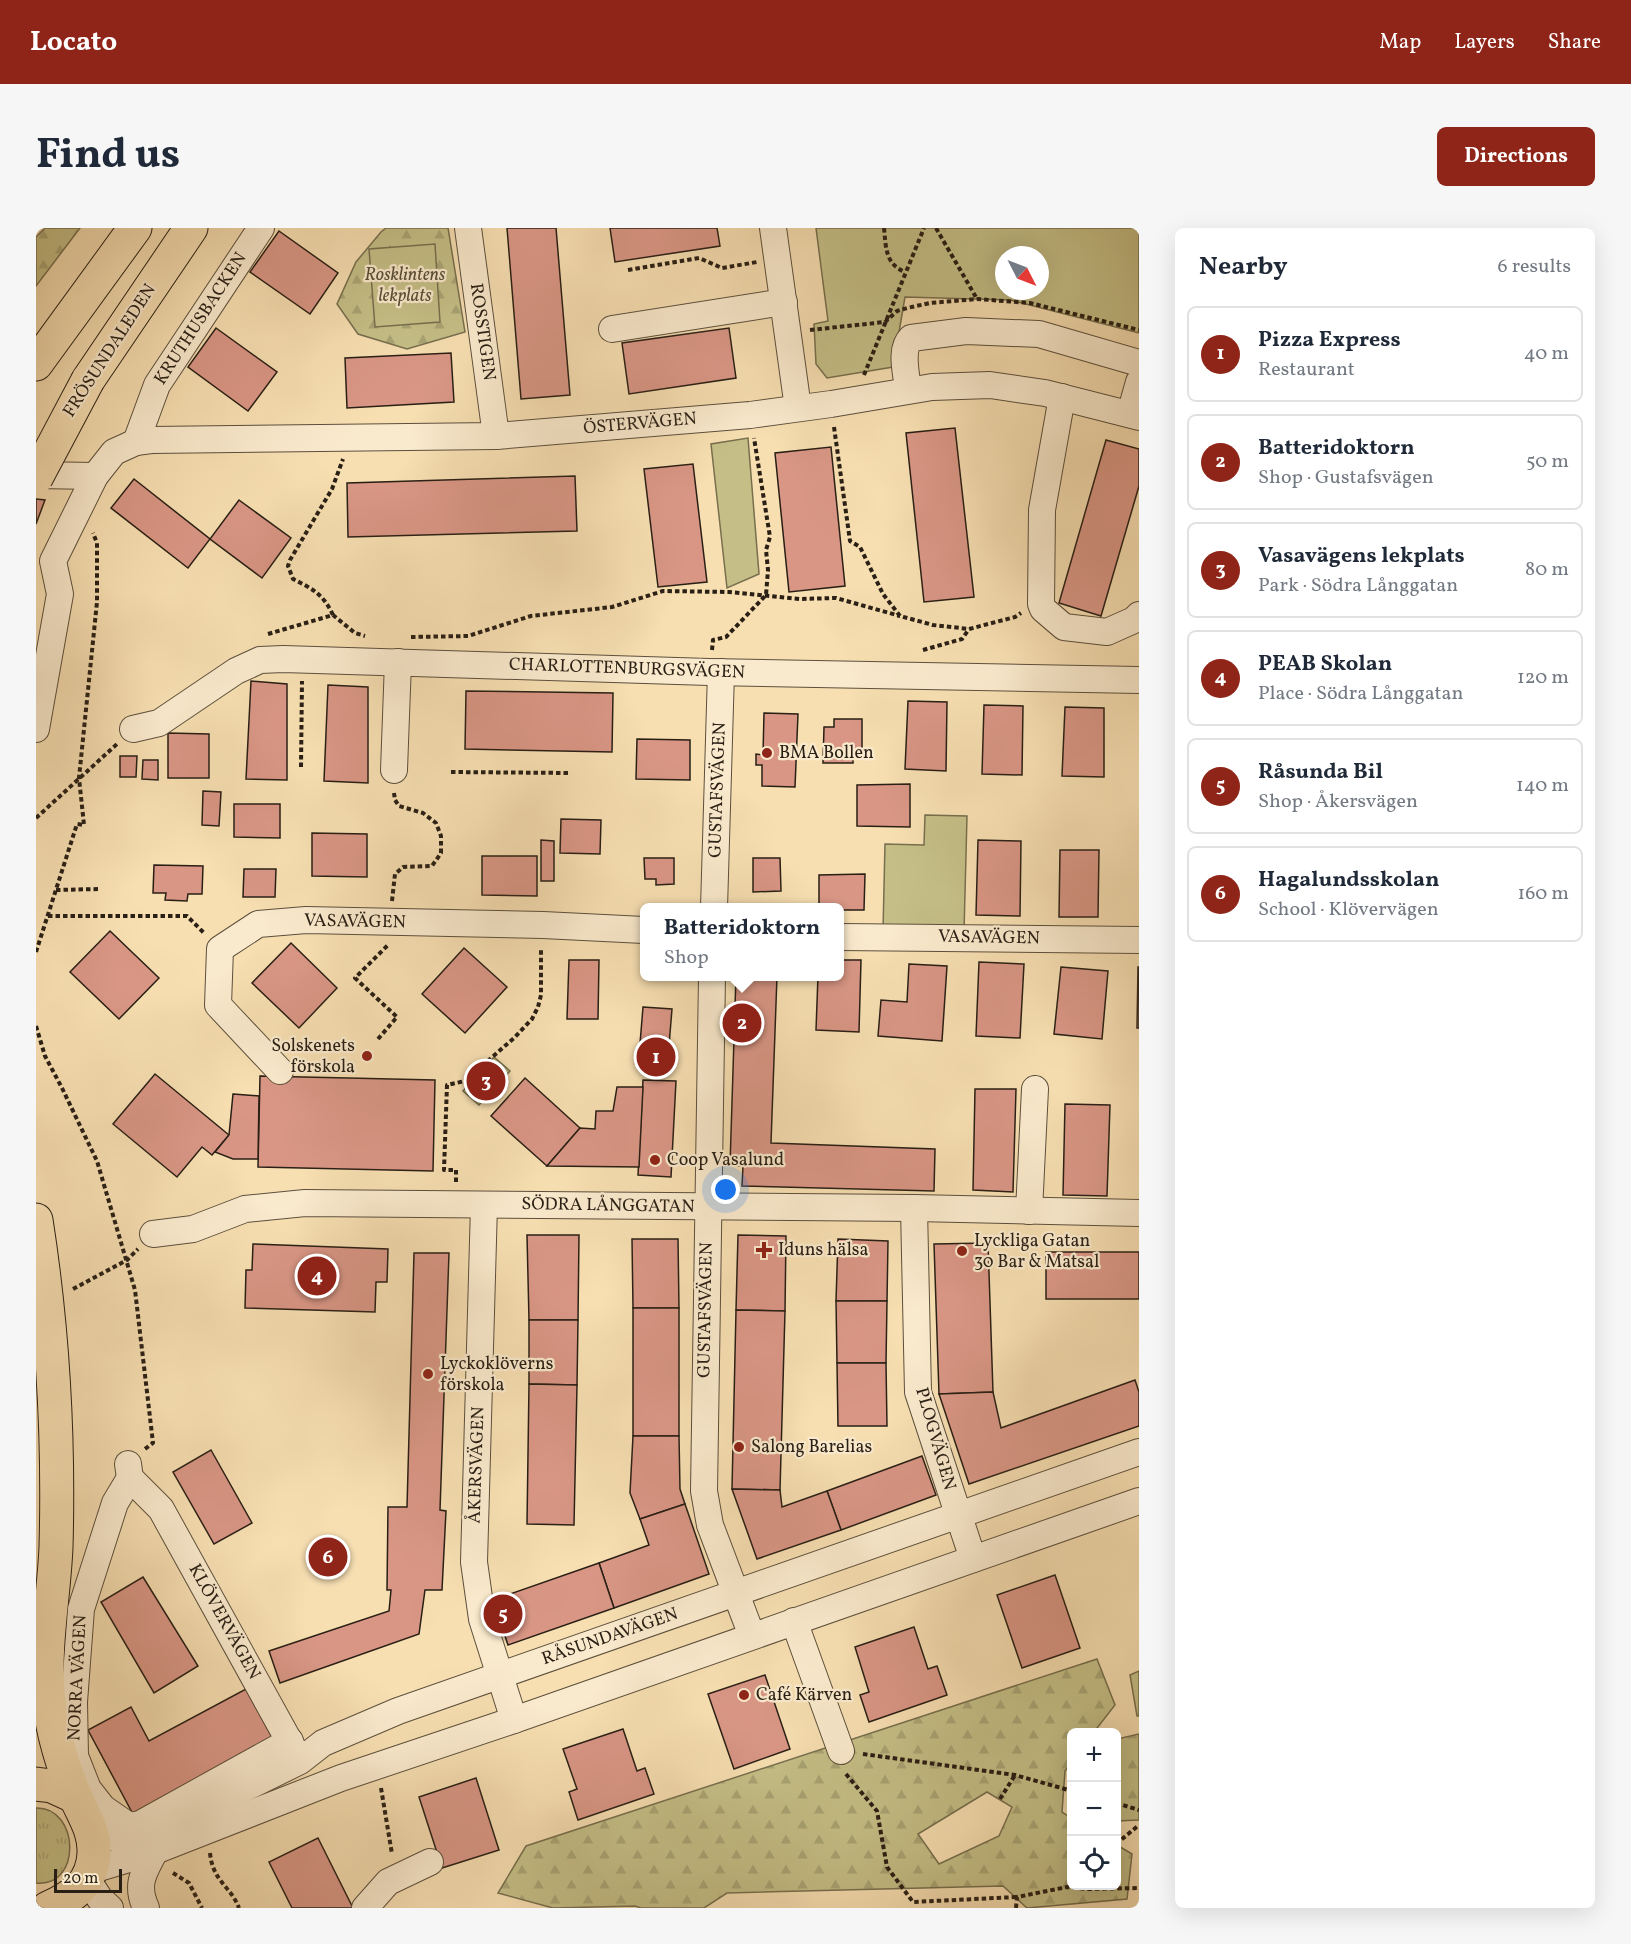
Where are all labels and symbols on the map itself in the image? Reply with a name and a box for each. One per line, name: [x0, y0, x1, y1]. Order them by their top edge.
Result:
north arrow: [995, 246, 1049, 300]
street label: KRUTHUSBACKEN: [149, 248, 253, 390]
park label: Rosklintens lekplats: [365, 263, 446, 309]
street label: FRÖSUNDALEDEN: [57, 279, 163, 423]
street label: ROSSTIGEN: [463, 282, 501, 382]
street label: ÖSTERVÄGEN: [582, 407, 698, 441]
street label: CHARLOTTENBURGSVÄGEN: [509, 652, 745, 686]
street label: GUSTAFSVÄGEN: [703, 722, 733, 858]
place label: BMA Bollen: [779, 741, 874, 766]
marker: BMA Bollen: [760, 746, 774, 760]
street label: VASAVÄGEN: [304, 909, 406, 935]
street label: VASAVÄGEN: [938, 925, 1040, 951]
pin: 2: [722, 1000, 762, 1046]
place label: Solskenets förskola: [271, 1034, 355, 1080]
pin: 1: [636, 1034, 676, 1080]
marker: Solskenets förskola: [360, 1049, 374, 1063]
pin: 3: [466, 1058, 506, 1104]
place label: Coop Vasalund: [667, 1148, 784, 1173]
marker: Coop Vasalund: [648, 1153, 662, 1167]
your location: [711, 1175, 740, 1204]
street label: SÖDRA LÅNGGATAN: [521, 1192, 695, 1220]
place label: Lyckliga Gatan 30 Bar & Matsal: [974, 1229, 1099, 1275]
place label: Iduns hälsa: [778, 1238, 869, 1263]
marker: Iduns hälsa: [755, 1241, 773, 1259]
street label: GUSTAFSVÄGEN: [692, 1242, 720, 1378]
marker: Lyckliga Gatan 30 Bar & Matsal: [955, 1244, 969, 1258]
pin: 4: [298, 1254, 336, 1298]
place label: Lyckoklöverns förskola: [440, 1352, 553, 1398]
marker: Lyckoklöverns förskola: [421, 1367, 435, 1381]
street label: PLOGVÄGEN: [908, 1385, 962, 1493]
street label: ÅKERSVÄGEN: [462, 1406, 492, 1524]
place label: Salong Barelias: [751, 1435, 872, 1460]
marker: Salong Barelias: [732, 1440, 746, 1454]
pin: 6: [308, 1534, 348, 1580]
street label: KLÖVERVÄGEN: [182, 1560, 266, 1684]
pin: 5: [484, 1592, 522, 1636]
street label: RÅSUNDAVÄGEN: [538, 1602, 682, 1672]
street label: NORRA VÄGEN: [62, 1614, 94, 1742]
place label: Café Kärven: [756, 1683, 853, 1708]
marker: Café Kärven: [737, 1688, 751, 1702]
scale bar: [54, 1866, 122, 1894]

